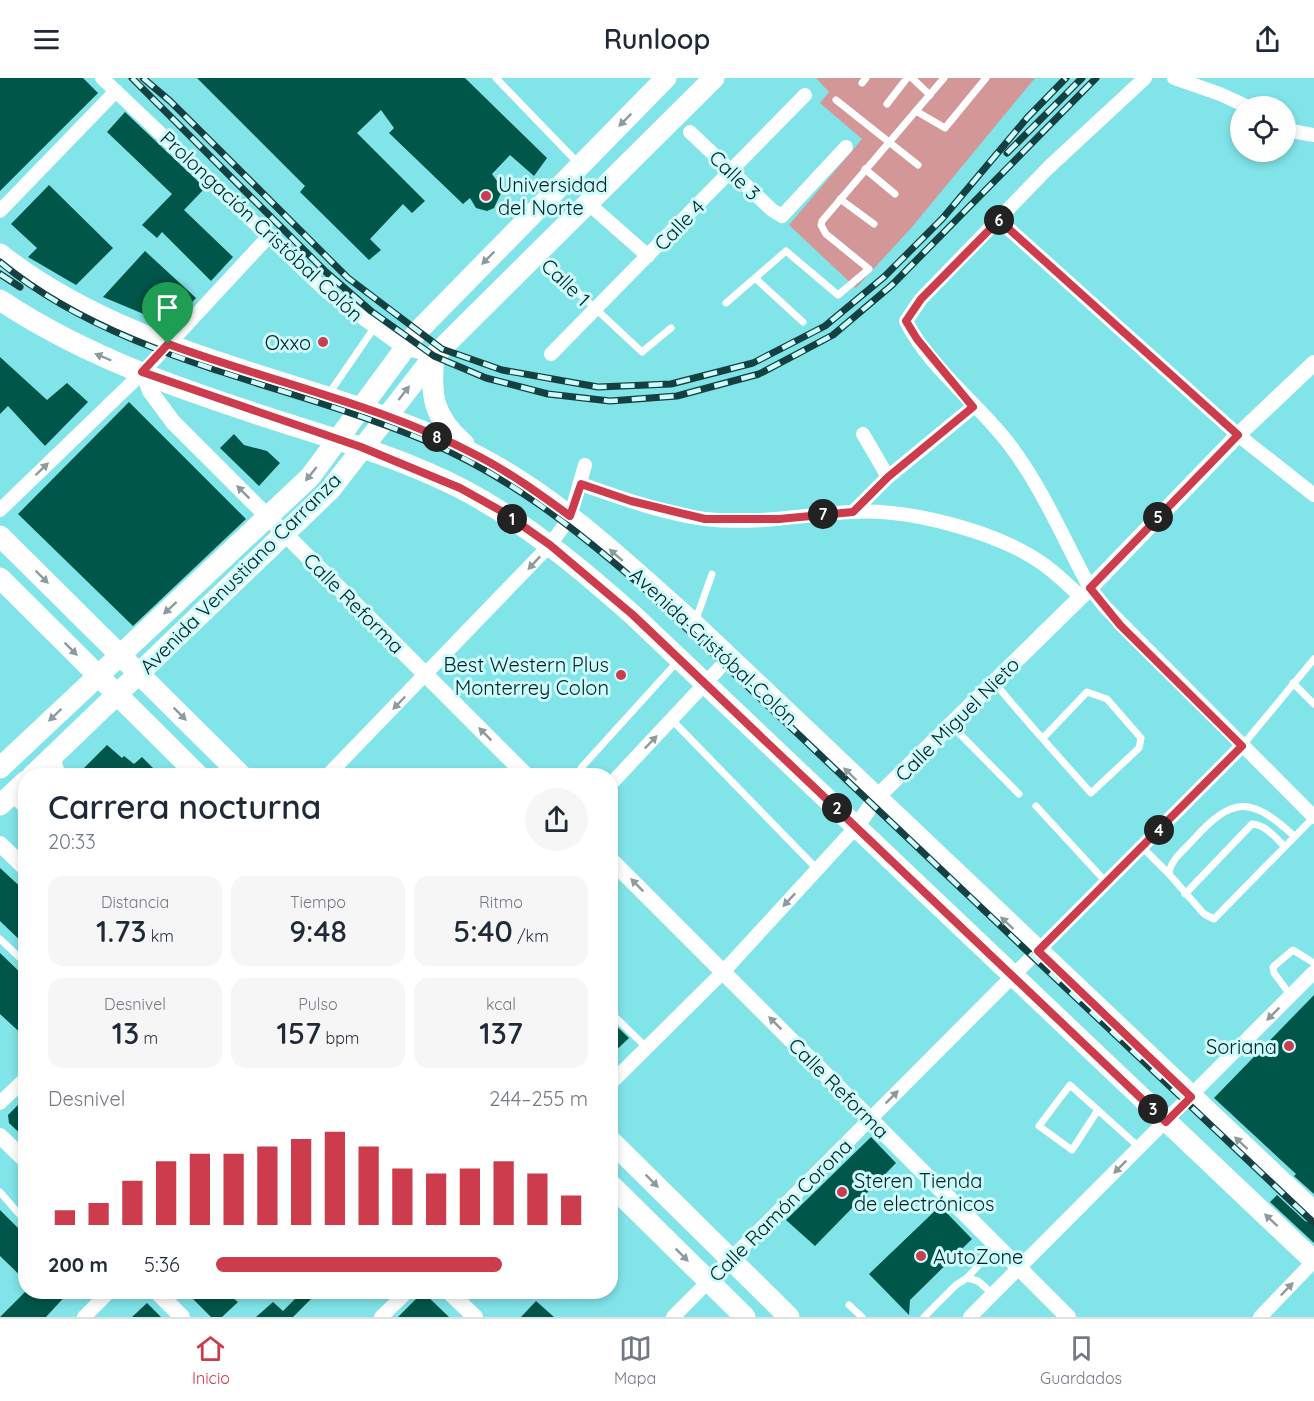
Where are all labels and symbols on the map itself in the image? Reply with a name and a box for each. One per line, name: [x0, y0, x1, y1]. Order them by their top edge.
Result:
one-way arrow: [618, 112, 632, 127]
street label: Prolongación Cristóbal Colón: [155, 125, 369, 327]
street label: Calle 3: [704, 145, 766, 205]
place label: Universidad del Norte: [498, 172, 608, 220]
marker: Universidad del Norte: [479, 189, 493, 203]
street label: Calle 4: [649, 194, 709, 256]
pin: 6: [984, 205, 1014, 235]
one-way arrow: [481, 251, 495, 266]
street label: Calle 1: [536, 253, 596, 311]
pin: [142, 282, 193, 344]
place label: Oxxo: [265, 330, 311, 355]
marker: Oxxo: [316, 335, 330, 349]
one-way arrow: [93, 352, 111, 362]
one-way arrow: [397, 386, 409, 401]
pin: 8: [422, 422, 452, 452]
one-way arrow: [35, 463, 49, 477]
one-way arrow: [306, 466, 318, 481]
street label: Avenida Venustiano Carranza: [134, 467, 346, 679]
one-way arrow: [237, 486, 251, 500]
pin: 7: [808, 499, 838, 529]
pin: 5: [1143, 502, 1173, 532]
pin: 1: [497, 504, 527, 534]
street label: Calle Reforma: [298, 547, 410, 659]
one-way arrow: [609, 549, 624, 562]
one-way arrow: [528, 555, 542, 569]
street label: Avenida Cristóbal Colón: [625, 562, 803, 730]
one-way arrow: [34, 570, 48, 584]
one-way arrow: [163, 601, 178, 614]
one-way arrow: [64, 642, 78, 656]
place label: Best Western Plus Monterrey Colon: [444, 652, 609, 700]
street label: Calle Miguel Nieto: [890, 652, 1024, 786]
marker: Best Western Plus Monterrey Colon: [614, 668, 628, 682]
one-way arrow: [392, 695, 406, 709]
one-way arrow: [173, 707, 187, 721]
one-way arrow: [49, 708, 63, 722]
one-way arrow: [479, 728, 493, 742]
one-way arrow: [644, 735, 658, 750]
one-way arrow: [844, 768, 858, 782]
pin: 2: [822, 793, 852, 823]
pin: 4: [1144, 815, 1174, 845]
one-way arrow: [630, 879, 644, 893]
one-way arrow: [782, 893, 796, 908]
one-way arrow: [1000, 916, 1015, 930]
one-way arrow: [1266, 1006, 1280, 1021]
one-way arrow: [768, 1017, 782, 1031]
street label: Calle Reforma: [783, 1032, 895, 1144]
place label: Soriana: [1206, 1034, 1277, 1059]
marker: Soriana: [1282, 1039, 1296, 1053]
one-way arrow: [885, 1090, 900, 1104]
pin: 3: [1138, 1094, 1168, 1124]
street label: Calle Ramón Corona: [703, 1133, 857, 1287]
one-way arrow: [1233, 1136, 1248, 1150]
one-way arrow: [1114, 1159, 1128, 1173]
place label: Steren Tienda de electrónicos: [854, 1168, 994, 1216]
one-way arrow: [645, 1174, 659, 1188]
marker: Steren Tienda de electrónicos: [835, 1185, 849, 1199]
one-way arrow: [1265, 1214, 1279, 1228]
place label: AutoZone: [933, 1244, 1023, 1269]
one-way arrow: [674, 1247, 688, 1261]
marker: AutoZone: [914, 1249, 928, 1263]
one-way arrow: [1280, 1282, 1293, 1297]

